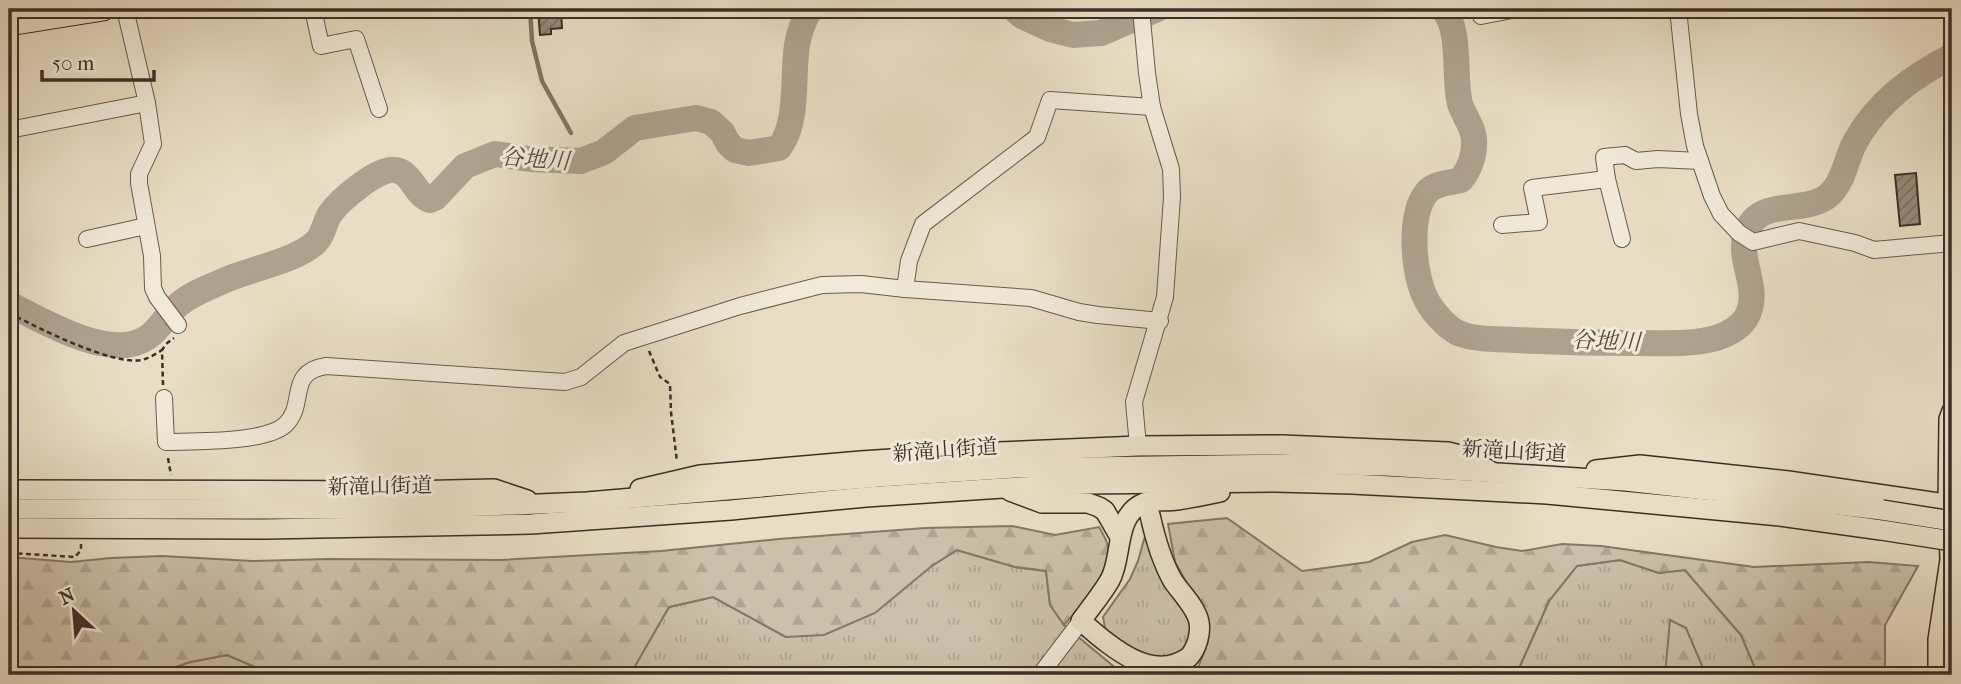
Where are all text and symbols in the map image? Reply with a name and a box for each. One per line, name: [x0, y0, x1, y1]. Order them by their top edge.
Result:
scale bar: [42, 38, 154, 82]
text: 50 m: [52, 51, 95, 75]
water label: 谷地川: [500, 143, 573, 175]
water label: 谷地川: [1571, 326, 1644, 356]
street label: 新滝山街道: [892, 434, 998, 466]
street label: 新滝山街道: [1461, 436, 1567, 466]
street label: 新滝山街道: [327, 473, 433, 499]
north arrow: [38, 576, 108, 646]
text: N: [56, 583, 79, 610]

